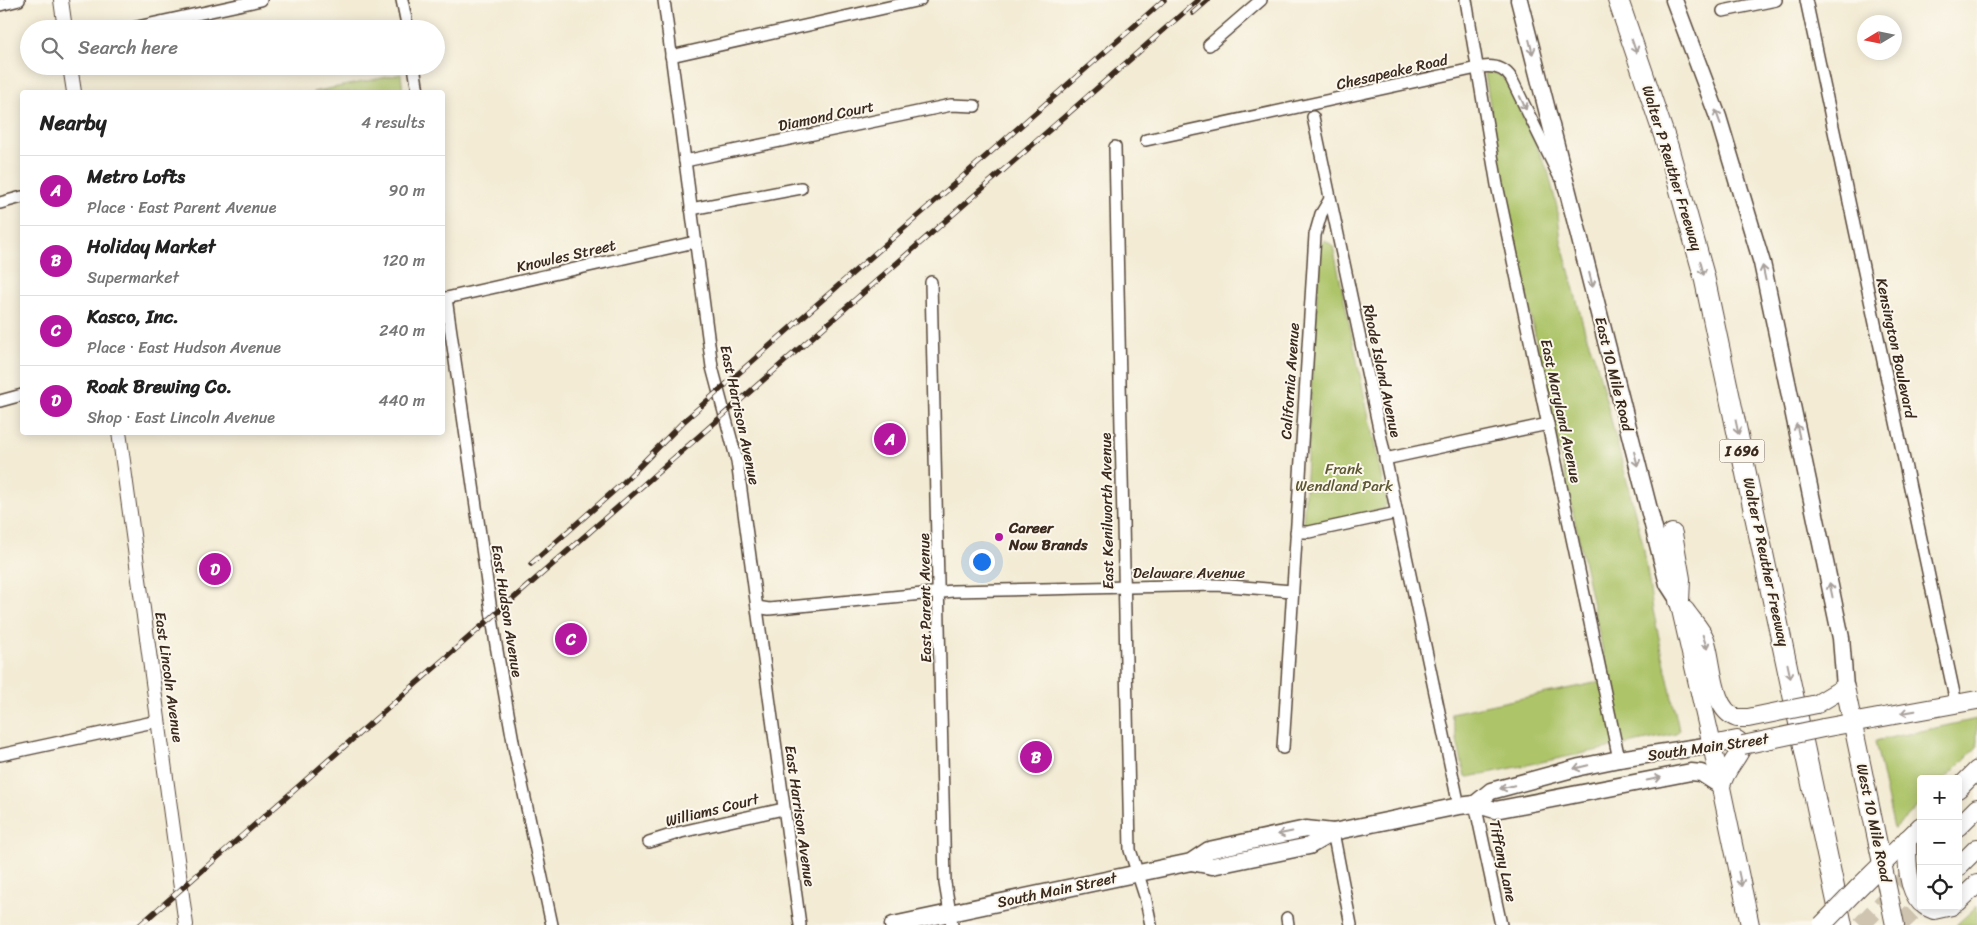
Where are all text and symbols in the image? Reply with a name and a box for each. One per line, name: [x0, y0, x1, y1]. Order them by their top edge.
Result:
north arrow: [1857, 15, 1902, 60]
search box: [20, 20, 445, 75]
text: Search here: [78, 31, 178, 64]
icon: search: [38, 34, 66, 62]
one-way arrow: [1629, 38, 1639, 54]
one-way arrow: [1527, 39, 1536, 55]
street label: Chesapeake Road: [1334, 46, 1451, 97]
street label: Walter P Reuther Freeway: [1634, 82, 1710, 254]
street label: Diamond Court: [776, 93, 877, 139]
one-way arrow: [1518, 95, 1528, 110]
text: Nearby: [40, 104, 106, 142]
text: 4 results: [361, 108, 425, 137]
one-way arrow: [1713, 109, 1722, 125]
text: Metro Lofts: [87, 160, 185, 193]
text: A: [51, 176, 61, 205]
text: 90 m: [389, 176, 425, 205]
text: Place · East Parent Avenue: [87, 193, 276, 222]
text: Holiday Market: [87, 230, 215, 263]
street label: Knowles Street: [514, 232, 619, 280]
text: B: [51, 246, 61, 275]
text: 120 m: [382, 246, 425, 275]
one-way arrow: [1698, 260, 1707, 276]
text: Supermarket: [87, 263, 179, 292]
one-way arrow: [1759, 265, 1768, 281]
one-way arrow: [1587, 272, 1596, 288]
street label: Kensington Boulevard: [1868, 275, 1924, 422]
text: Kasco, Inc.: [87, 300, 179, 333]
street label: Rhode Island Avenue: [1355, 302, 1409, 440]
street label: East 10 Mile Road: [1587, 314, 1641, 435]
text: C: [51, 316, 61, 345]
text: 240 m: [379, 316, 425, 345]
street label: California Avenue: [1273, 321, 1307, 440]
text: Place · East Hudson Avenue: [87, 333, 281, 362]
street label: East Maryland Avenue: [1533, 337, 1589, 485]
street label: East Harrison Avenue: [712, 342, 768, 488]
text: Roak Brewing Co.: [87, 370, 232, 403]
text: D: [51, 386, 61, 415]
text: 440 m: [378, 386, 425, 415]
text: Shop · East Lincoln Avenue: [87, 403, 275, 432]
one-way arrow: [1733, 418, 1742, 434]
pin: A: [874, 420, 906, 458]
one-way arrow: [1793, 424, 1802, 440]
street label: East Kenilworth Avenue: [1093, 432, 1121, 590]
road number: I 696: [1720, 440, 1764, 462]
one-way arrow: [1631, 450, 1641, 466]
park label: Frank Wendland Park: [1295, 456, 1394, 499]
street label: Walter P Reuther Freeway: [1735, 475, 1797, 649]
place label: Career Now Brands: [1008, 515, 1089, 558]
marker: Career Now Brands: [993, 531, 1005, 543]
street label: East Parent Avenue: [911, 533, 939, 663]
street label: East Hudson Avenue: [484, 543, 530, 679]
your location: [969, 549, 995, 575]
pin: D: [199, 550, 231, 588]
street label: Delaware Avenue: [1133, 560, 1246, 586]
one-way arrow: [1826, 583, 1835, 599]
street label: East Lincoln Avenue: [147, 610, 191, 744]
pin: C: [555, 620, 587, 658]
one-way arrow: [1701, 634, 1710, 649]
one-way arrow: [1785, 663, 1794, 679]
one-way arrow: [1901, 707, 1917, 717]
street label: South Main Street: [1646, 726, 1771, 768]
pin: B: [1020, 738, 1052, 776]
street label: East Harrison Avenue: [777, 744, 823, 889]
street label: West 10 Mile Road: [1849, 761, 1899, 886]
one-way arrow: [1573, 763, 1589, 772]
one-way arrow: [1646, 774, 1662, 784]
map controls: [1917, 775, 1962, 910]
button: +: [1917, 775, 1962, 820]
one-way arrow: [1500, 783, 1516, 792]
street label: Williams Court: [663, 786, 762, 834]
street label: Tiffany Lane: [1482, 818, 1524, 905]
button: −: [1917, 820, 1962, 865]
one-way arrow: [1278, 829, 1294, 839]
street label: South Main Street: [995, 864, 1120, 915]
button: locate: [1917, 865, 1962, 910]
one-way arrow: [1736, 871, 1746, 887]

